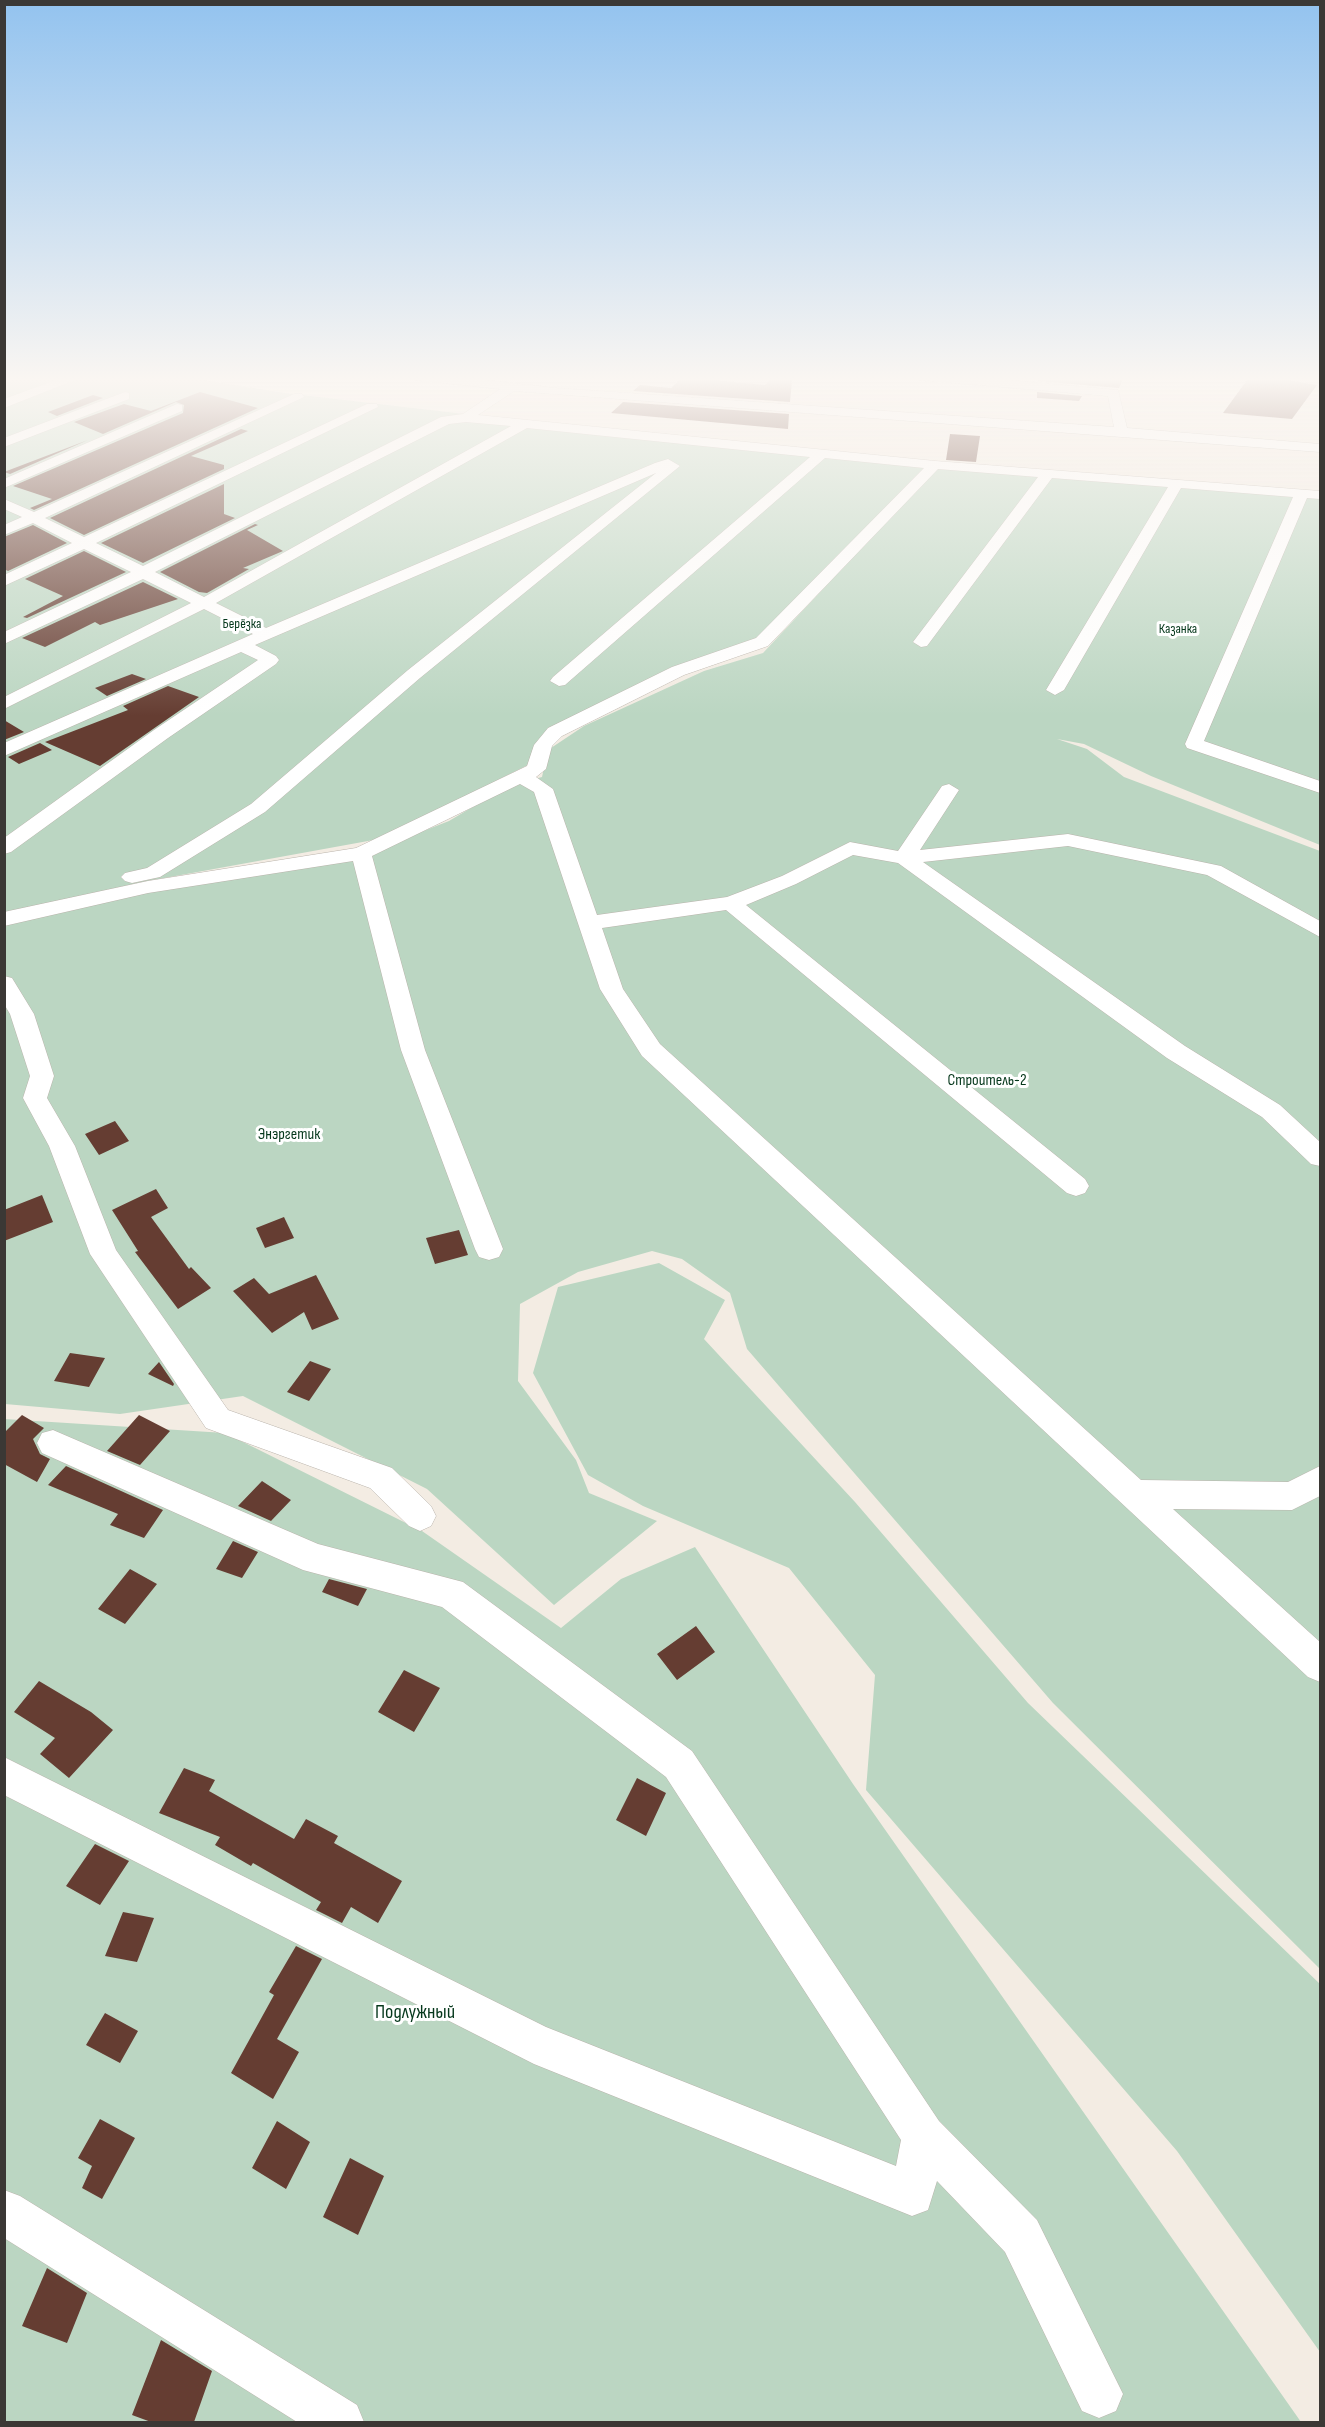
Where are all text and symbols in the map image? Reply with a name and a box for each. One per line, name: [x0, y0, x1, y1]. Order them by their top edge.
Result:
park label: Берёзка: [223, 616, 261, 632]
park label: Казанка: [1159, 621, 1197, 637]
park label: Строитель-2: [948, 1071, 1026, 1091]
park label: Энэргетик: [258, 1125, 320, 1145]
park label: Подлужный: [375, 2001, 455, 2025]

